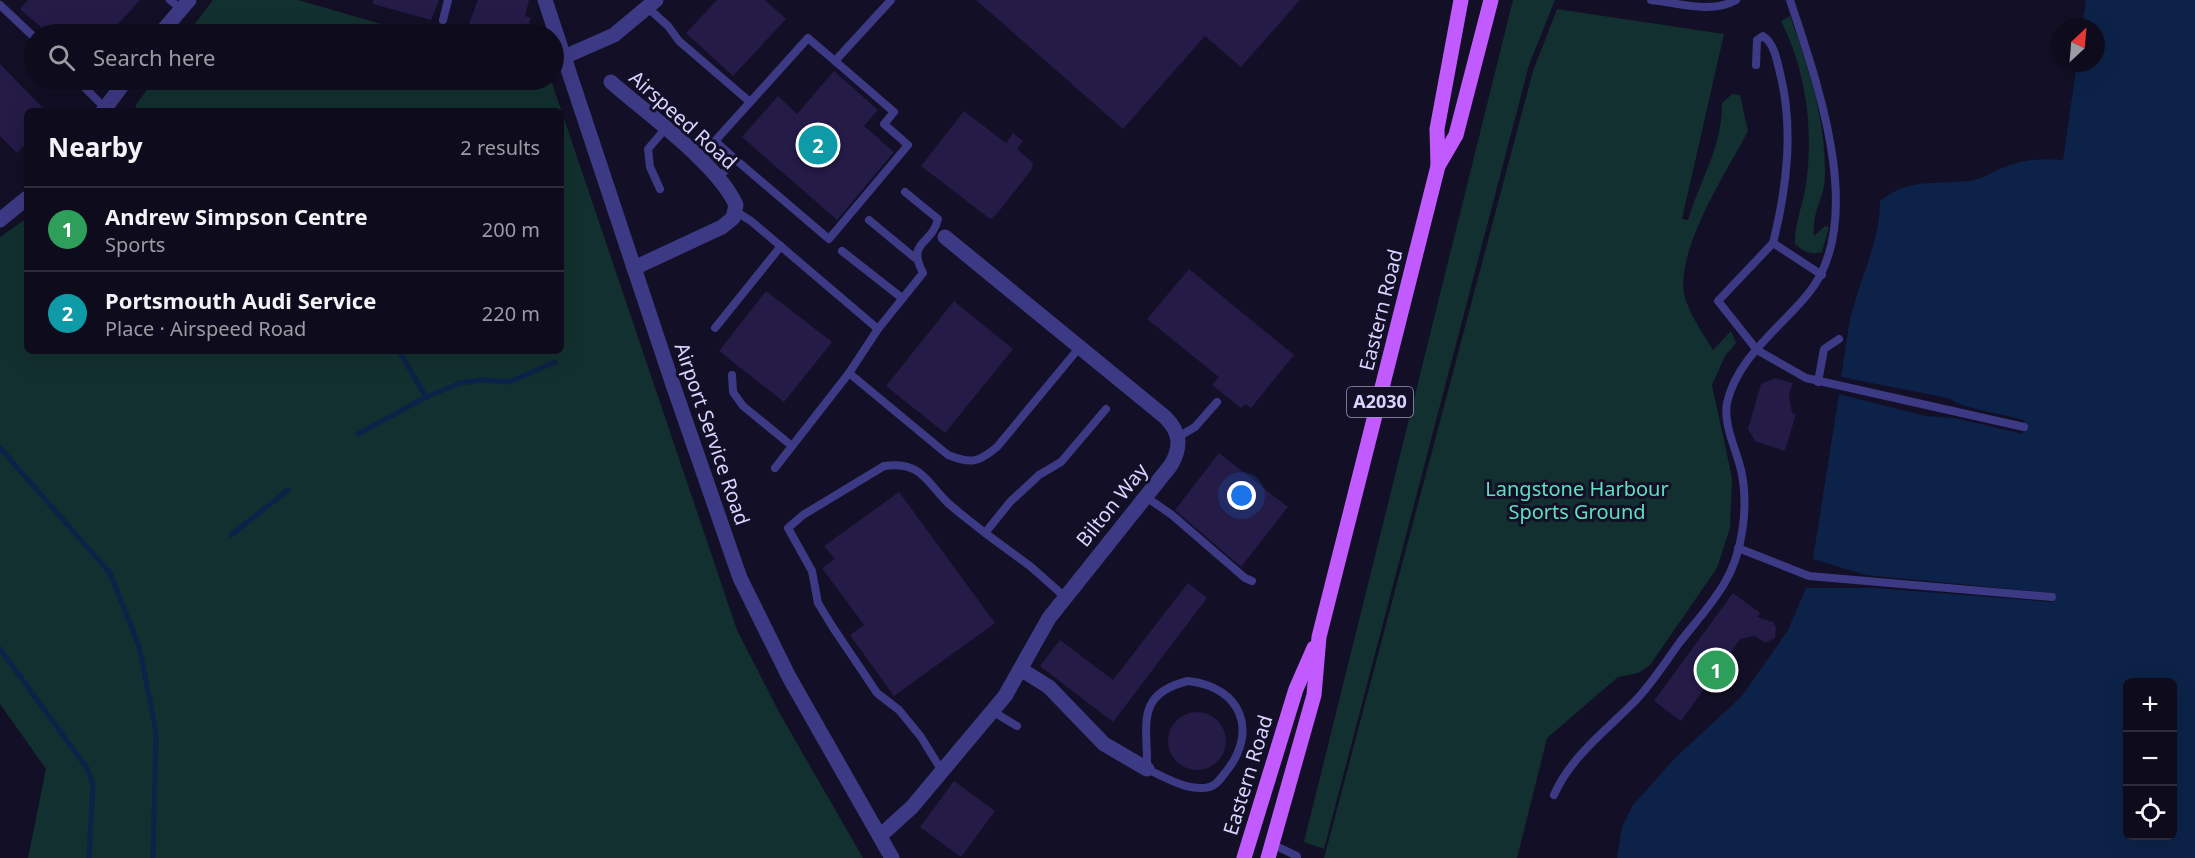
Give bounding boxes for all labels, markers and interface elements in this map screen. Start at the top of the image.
north arrow [2051,18,2105,72]
search box [24,24,564,90]
icon: search [45,41,78,74]
text: Search here [93,42,215,72]
street label: Airspeed Road [624,64,743,175]
pin: 2 [798,122,838,168]
text: Nearby [48,129,143,165]
text: 2 results [460,134,540,161]
text: Andrew Simpson Centre [105,201,368,231]
text: 1 [62,216,73,243]
text: 200 m [482,216,540,243]
text: Sports [105,231,165,258]
street label: Eastern Road [1352,246,1409,373]
text: Portsmouth Audi Service [105,285,376,315]
text: 2 [62,300,73,327]
text: 220 m [482,300,540,327]
text: Place · Airspeed Road [105,315,306,342]
street label: Airport Service Road [669,339,756,529]
road number: A2030 [1347,387,1413,417]
street label: Bilton Way [1070,457,1154,552]
park label: Langstone Harbour Sports Ground [1485,475,1669,525]
your location [1227,481,1256,510]
pin: 1 [1696,648,1736,692]
map controls [2123,678,2177,840]
button: + [2123,678,2177,732]
street label: Eastern Road [1216,711,1279,838]
button: − [2123,732,2177,786]
button: locate [2123,786,2177,840]

